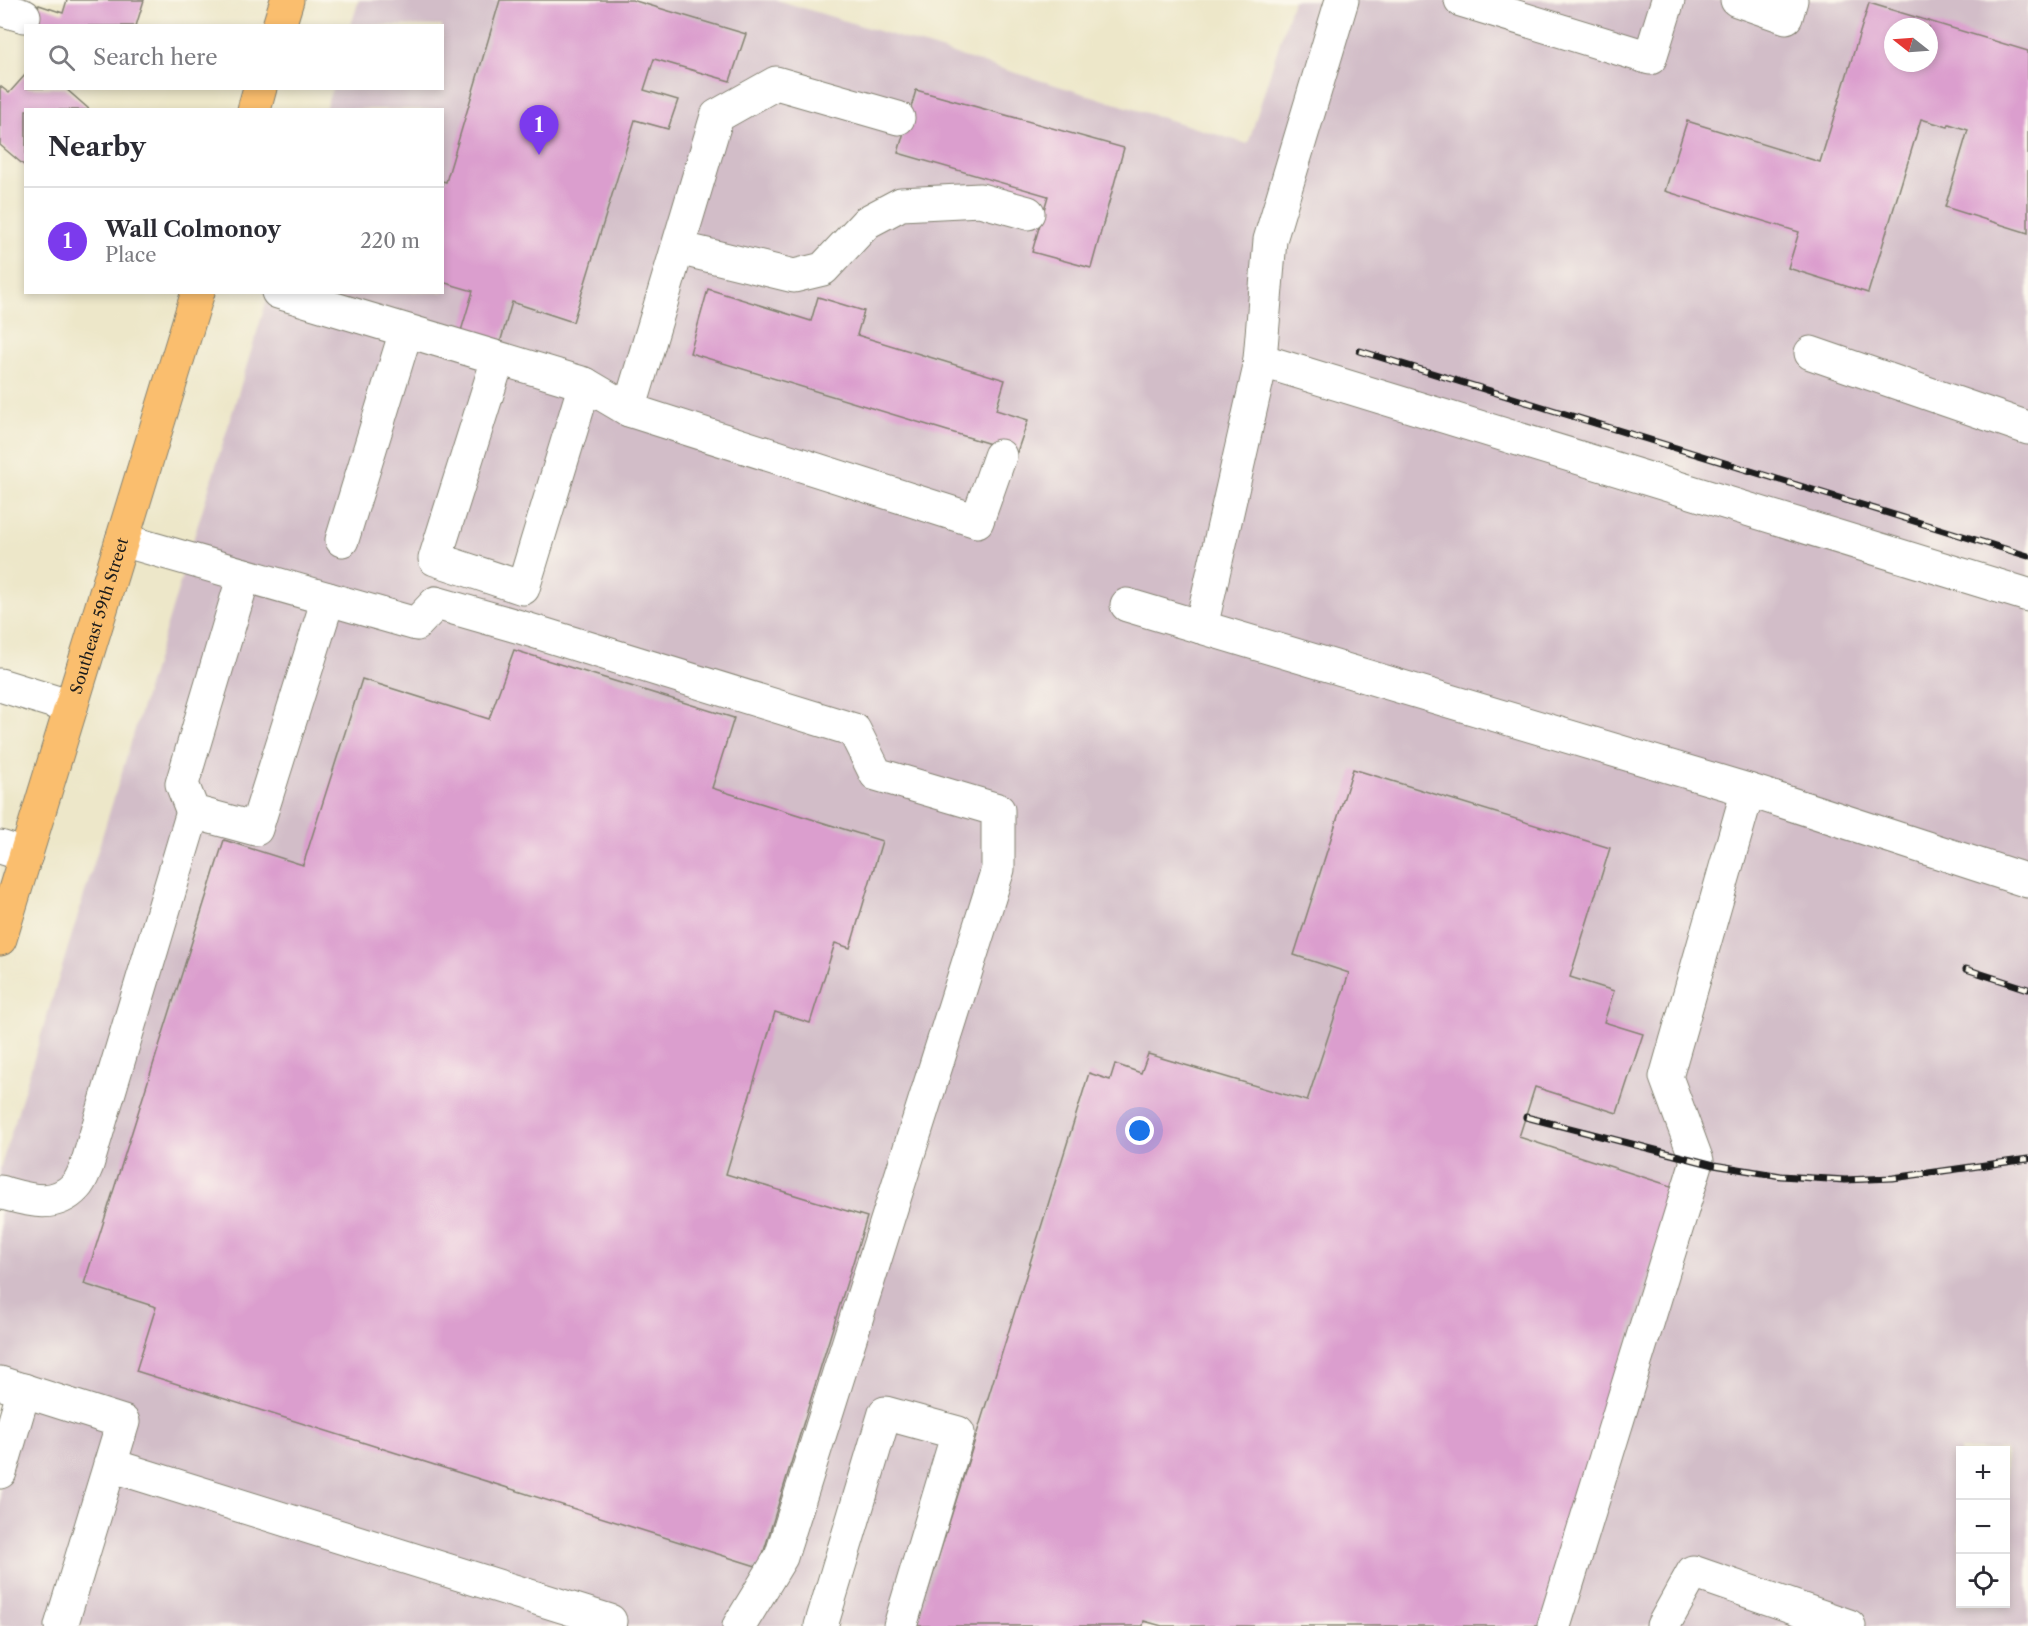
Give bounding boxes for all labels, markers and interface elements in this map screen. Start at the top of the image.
north arrow [1884,18,1938,72]
search box [24,24,444,90]
icon: search [45,41,78,74]
text: Search here [93,44,218,71]
pin: 1 [520,106,558,155]
text: Nearby [48,131,146,163]
text: Wall Colmonoy [105,216,281,243]
text: 1 [63,229,72,253]
text: 220 m [360,229,420,253]
text: Place [105,243,156,267]
street label: Southeast 59th Street [66,535,132,696]
your location [1125,1116,1154,1145]
map controls [1956,1446,2010,1608]
button: + [1956,1446,2010,1500]
button: − [1956,1500,2010,1554]
button: locate [1956,1554,2010,1608]

